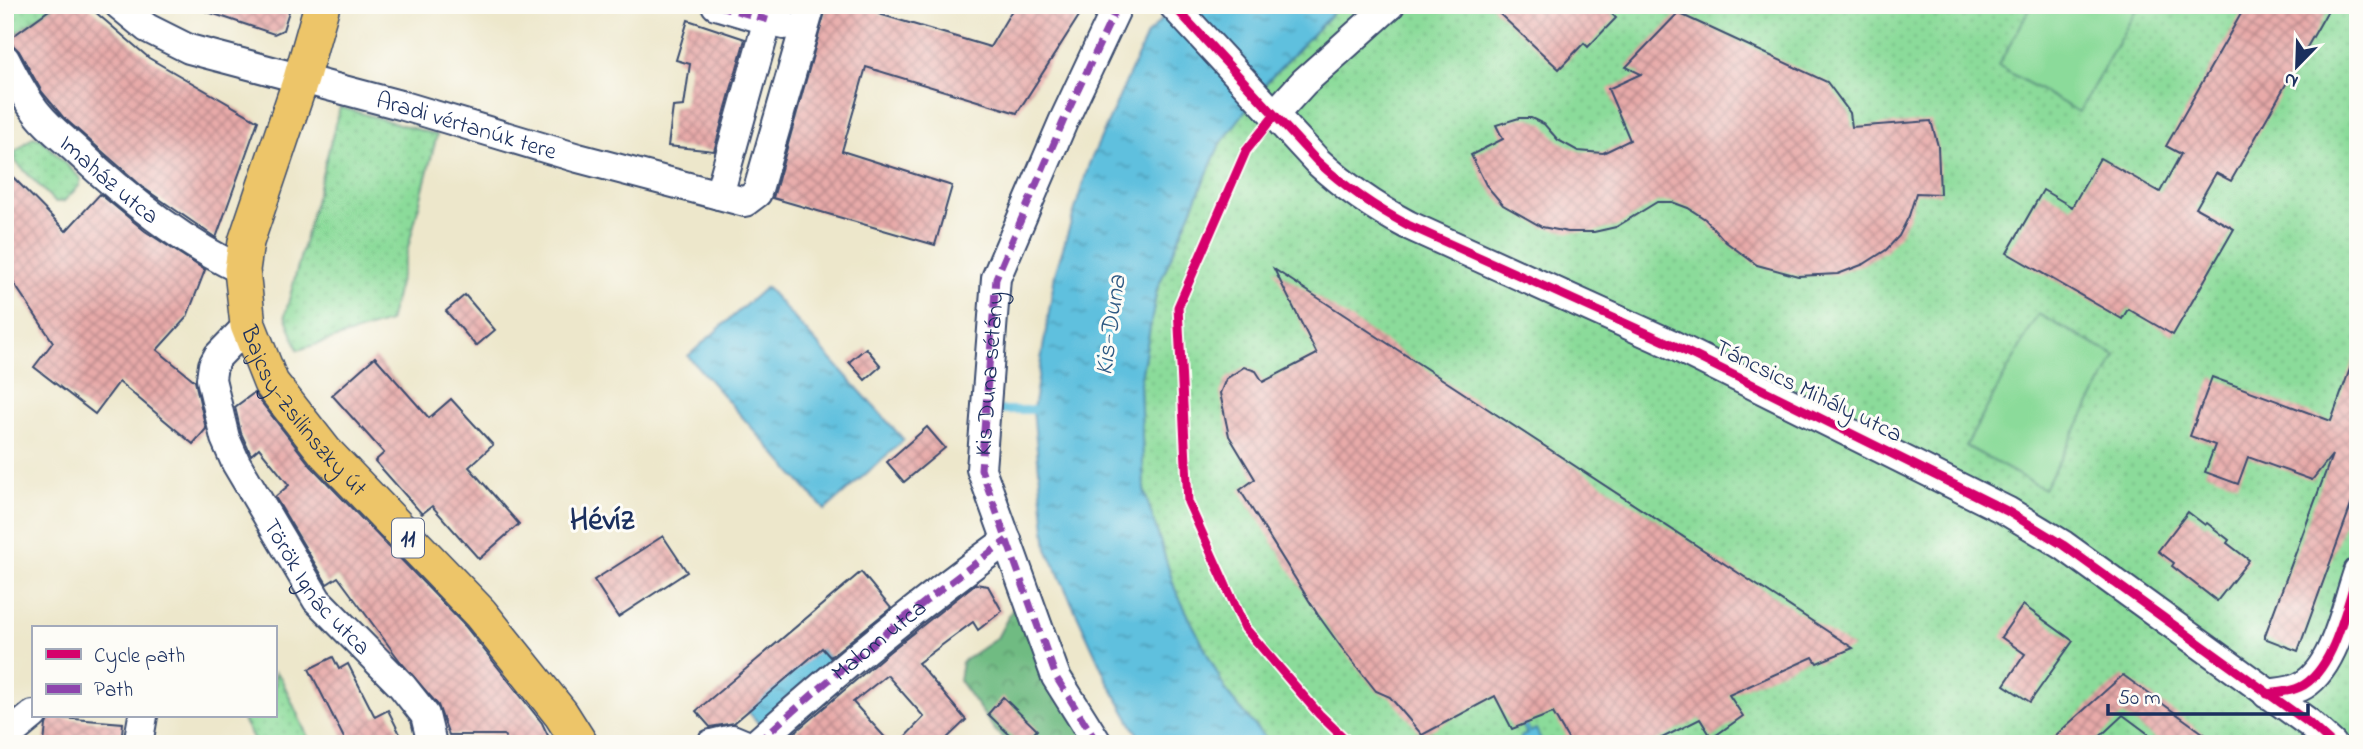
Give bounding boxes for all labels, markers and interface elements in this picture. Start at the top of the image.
north arrow [2262,32,2332,102]
text: N [2280,64,2303,94]
street label: Aradi vértanúk tere [372,84,561,171]
street label: Imaház utca [50,128,165,234]
water label: Kis-Duna [1086,272,1138,378]
street label: Kis Duna sétány [967,290,1016,457]
street label: Bajcsy-Zsilinszky út [230,320,374,506]
street label: Táncsics Mihály utca [1708,332,1908,454]
district label: Hévíz [570,498,635,545]
street label: Török Ignác utca [253,513,378,665]
road number: 11 [392,518,424,558]
street label: Malom utca [825,592,935,691]
legend [32,626,276,718]
text: Cycle path [94,642,185,674]
scale bar [2108,672,2307,716]
text: Path [94,676,133,706]
text: 50 m [2118,684,2161,714]

